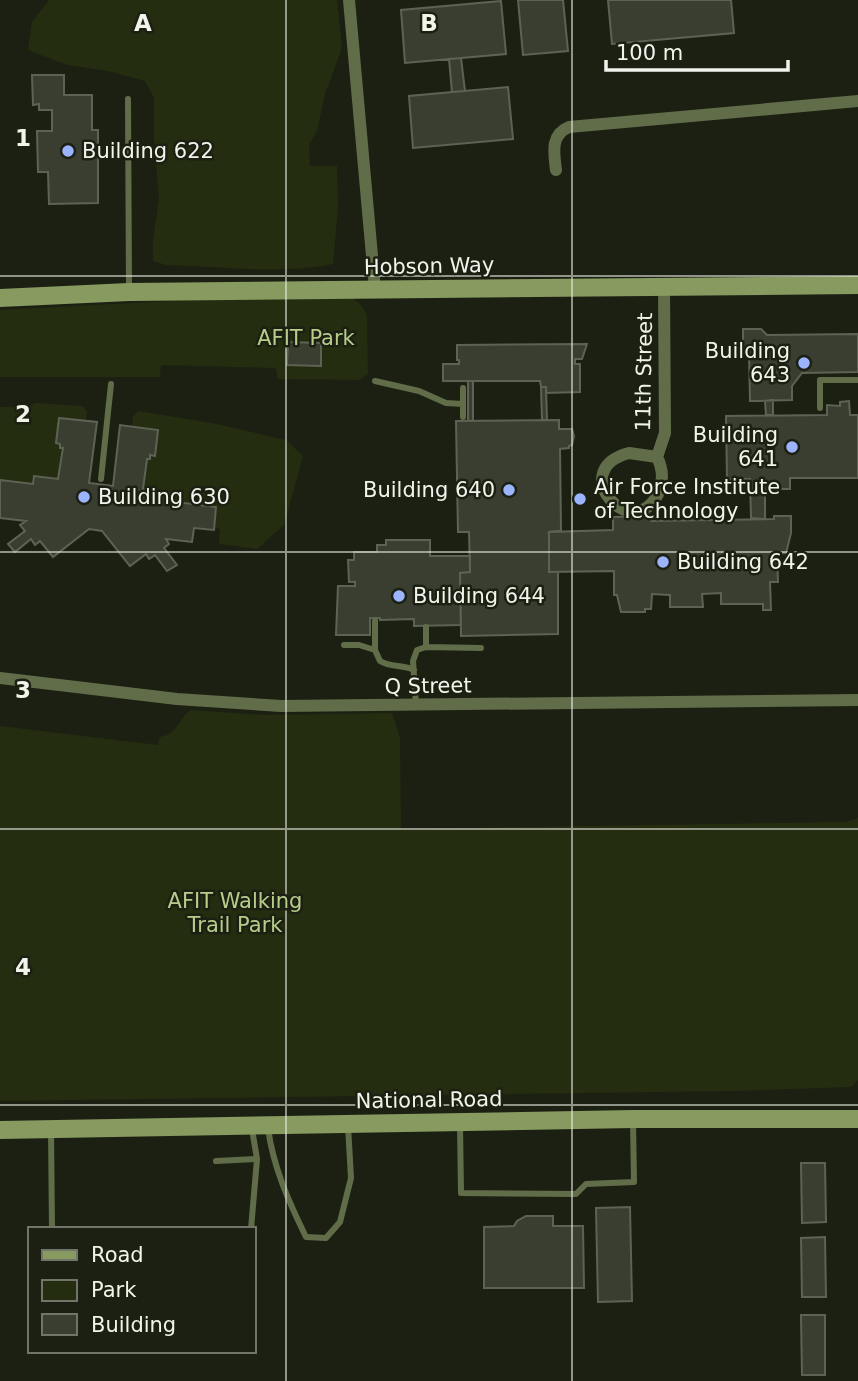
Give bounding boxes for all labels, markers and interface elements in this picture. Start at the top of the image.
text: A [134,10,152,36]
text: B [420,10,438,36]
scale bar [606,28,788,72]
text: 100 m [616,41,683,65]
text: 1 [15,125,31,151]
place label: Building 622 [82,139,214,163]
marker: Building 622 [60,143,76,159]
street label: Hobson Way [364,253,494,279]
street label: 11th Street [631,312,657,432]
park label: AFIT Park [257,326,356,350]
place label: Building 643 [705,339,790,387]
marker: Building 643 [796,355,812,371]
text: 2 [15,401,31,427]
place label: Building 641 [693,423,778,471]
marker: Building 641 [784,439,800,455]
place label: Air Force Institute of Technology [594,475,780,523]
place label: Building 640 [363,478,495,502]
marker: Building 640 [501,482,517,498]
place label: Building 630 [98,485,230,509]
marker: Building 630 [76,489,92,505]
marker: Air Force Institute of Technology [572,491,588,507]
place label: Building 642 [677,550,809,574]
marker: Building 642 [655,554,671,570]
place label: Building 644 [413,584,545,608]
marker: Building 644 [391,588,407,604]
street label: Q Street [384,673,472,699]
text: 3 [15,677,31,703]
park label: AFIT Walking Trail Park [168,889,302,937]
text: 4 [15,954,31,980]
street label: National Road [355,1087,503,1113]
legend [28,1227,256,1353]
text: Road [91,1243,144,1267]
text: Park [91,1278,137,1302]
text: Building [91,1313,176,1337]

